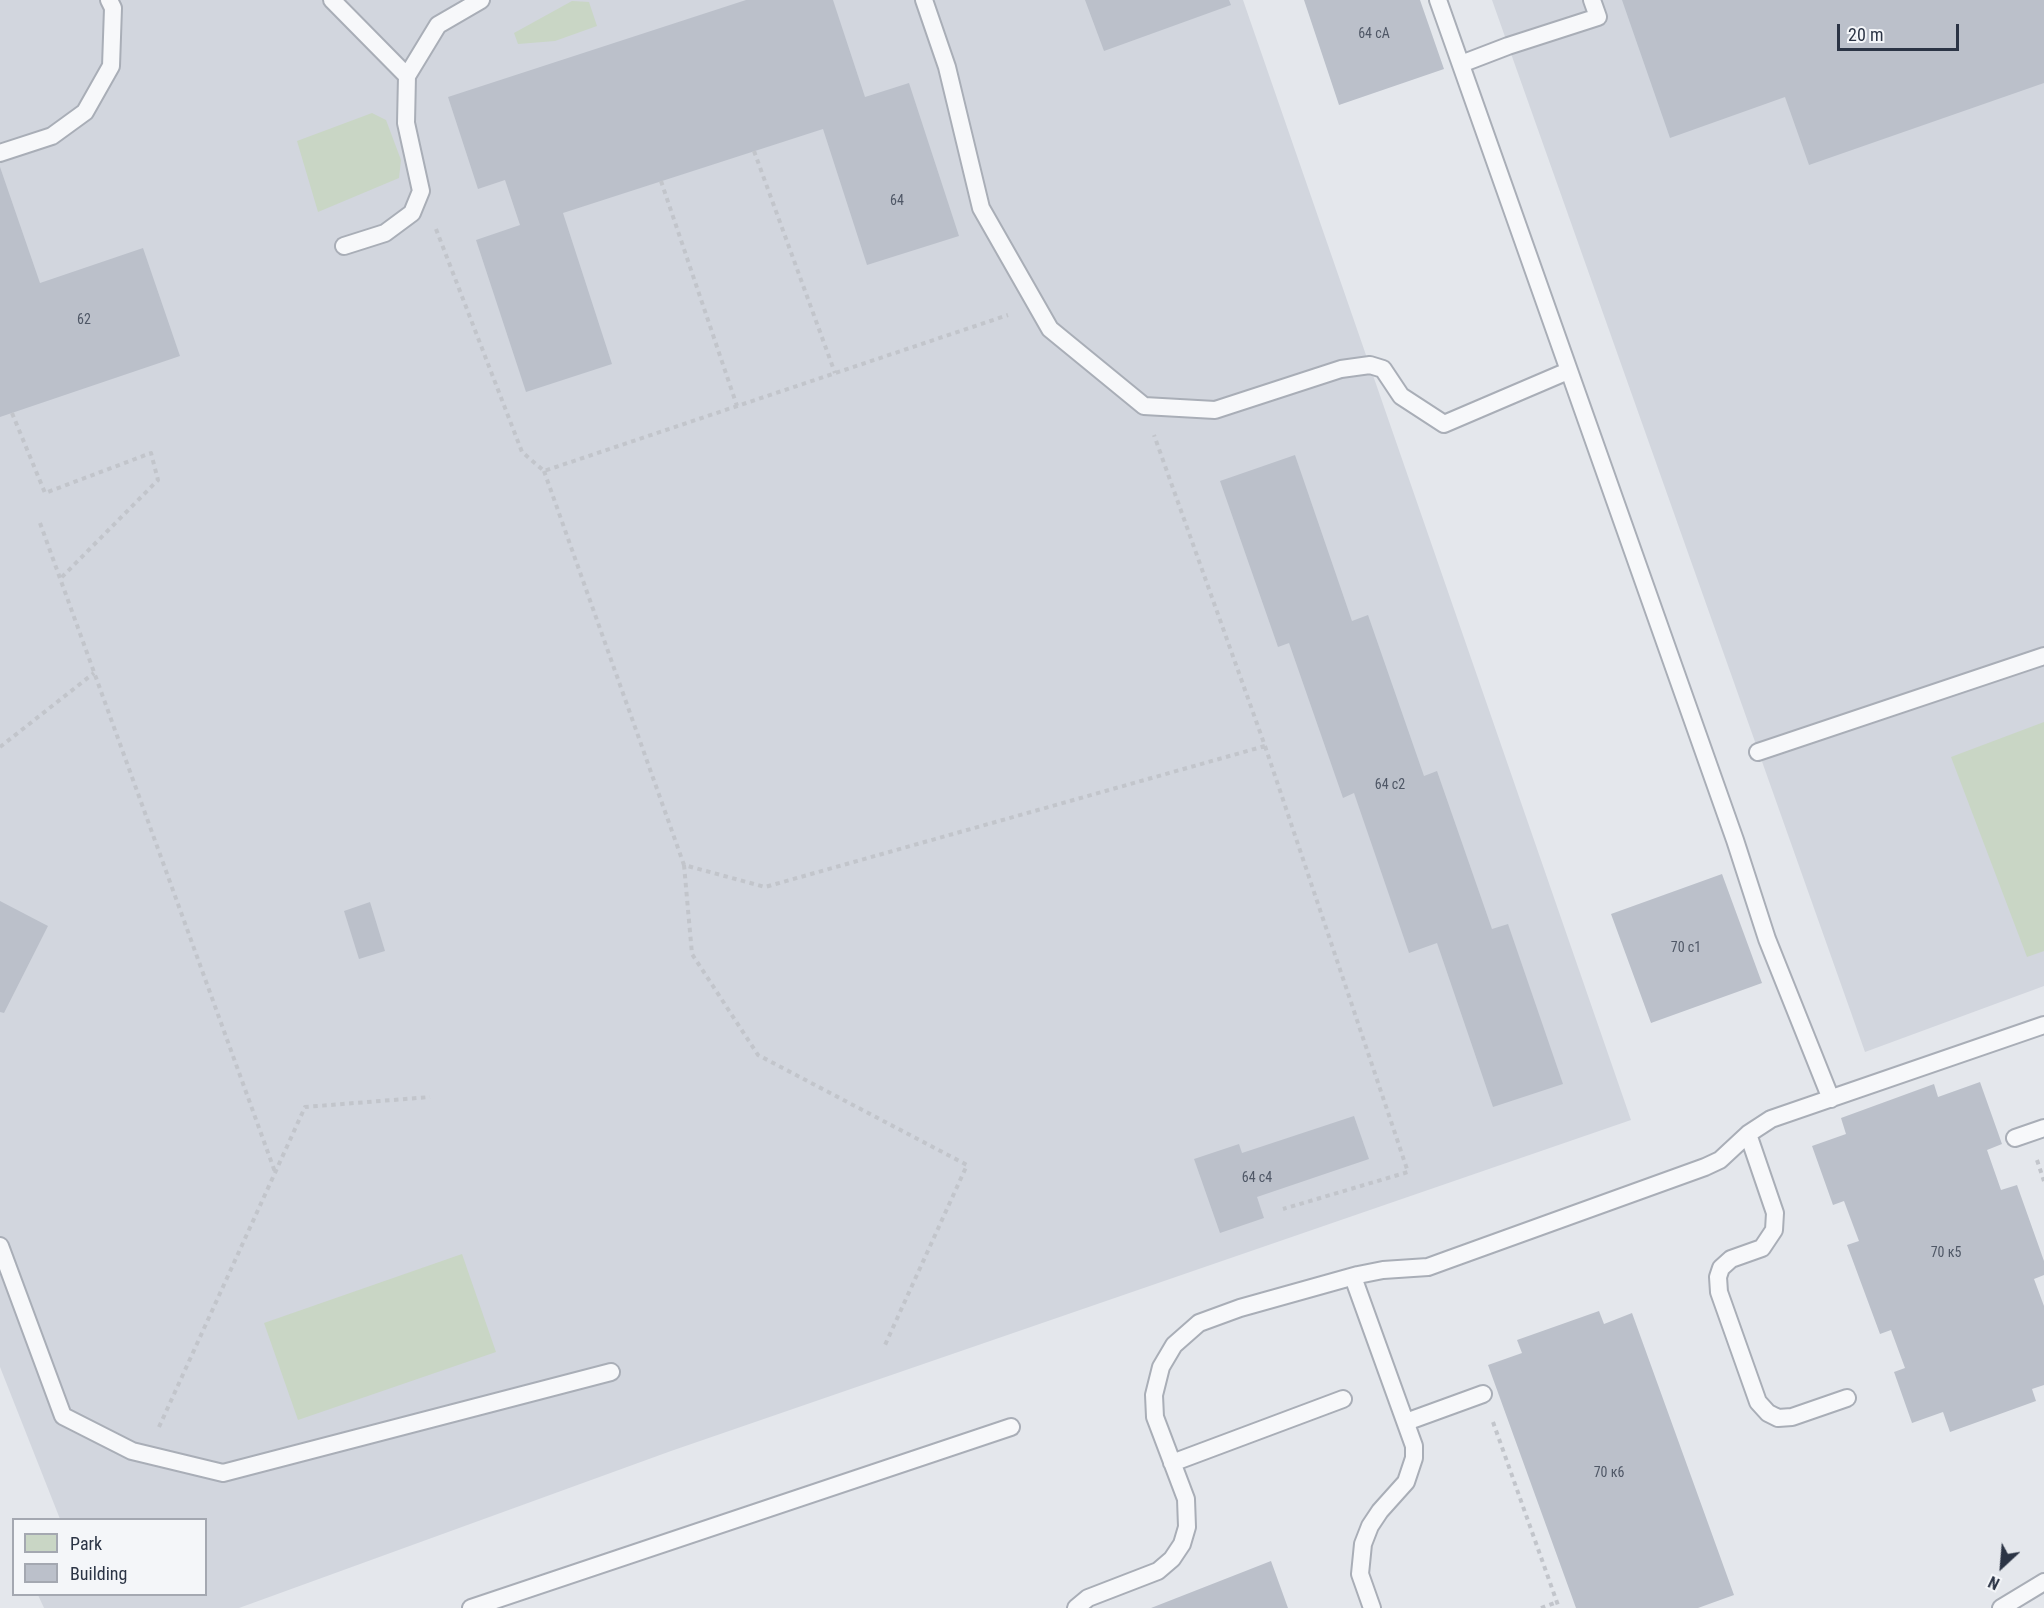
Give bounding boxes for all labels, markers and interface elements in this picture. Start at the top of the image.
scale bar [1840,12,1962,50]
text: 20 m [1848,24,1883,45]
house number: 64 сА [1358,26,1390,42]
house number: 64 [890,193,904,209]
house number: 62 [77,312,91,328]
house number: 64 с2 [1375,777,1405,793]
house number: 70 с1 [1671,940,1701,956]
house number: 64 с4 [1242,1170,1272,1186]
house number: 70 к5 [1931,1245,1961,1261]
house number: 70 к6 [1594,1465,1624,1481]
legend [12,1518,207,1596]
text: Park [70,1533,102,1554]
north arrow [1972,1536,2032,1596]
text: Building [70,1563,127,1584]
text: N [1985,1572,2002,1593]

